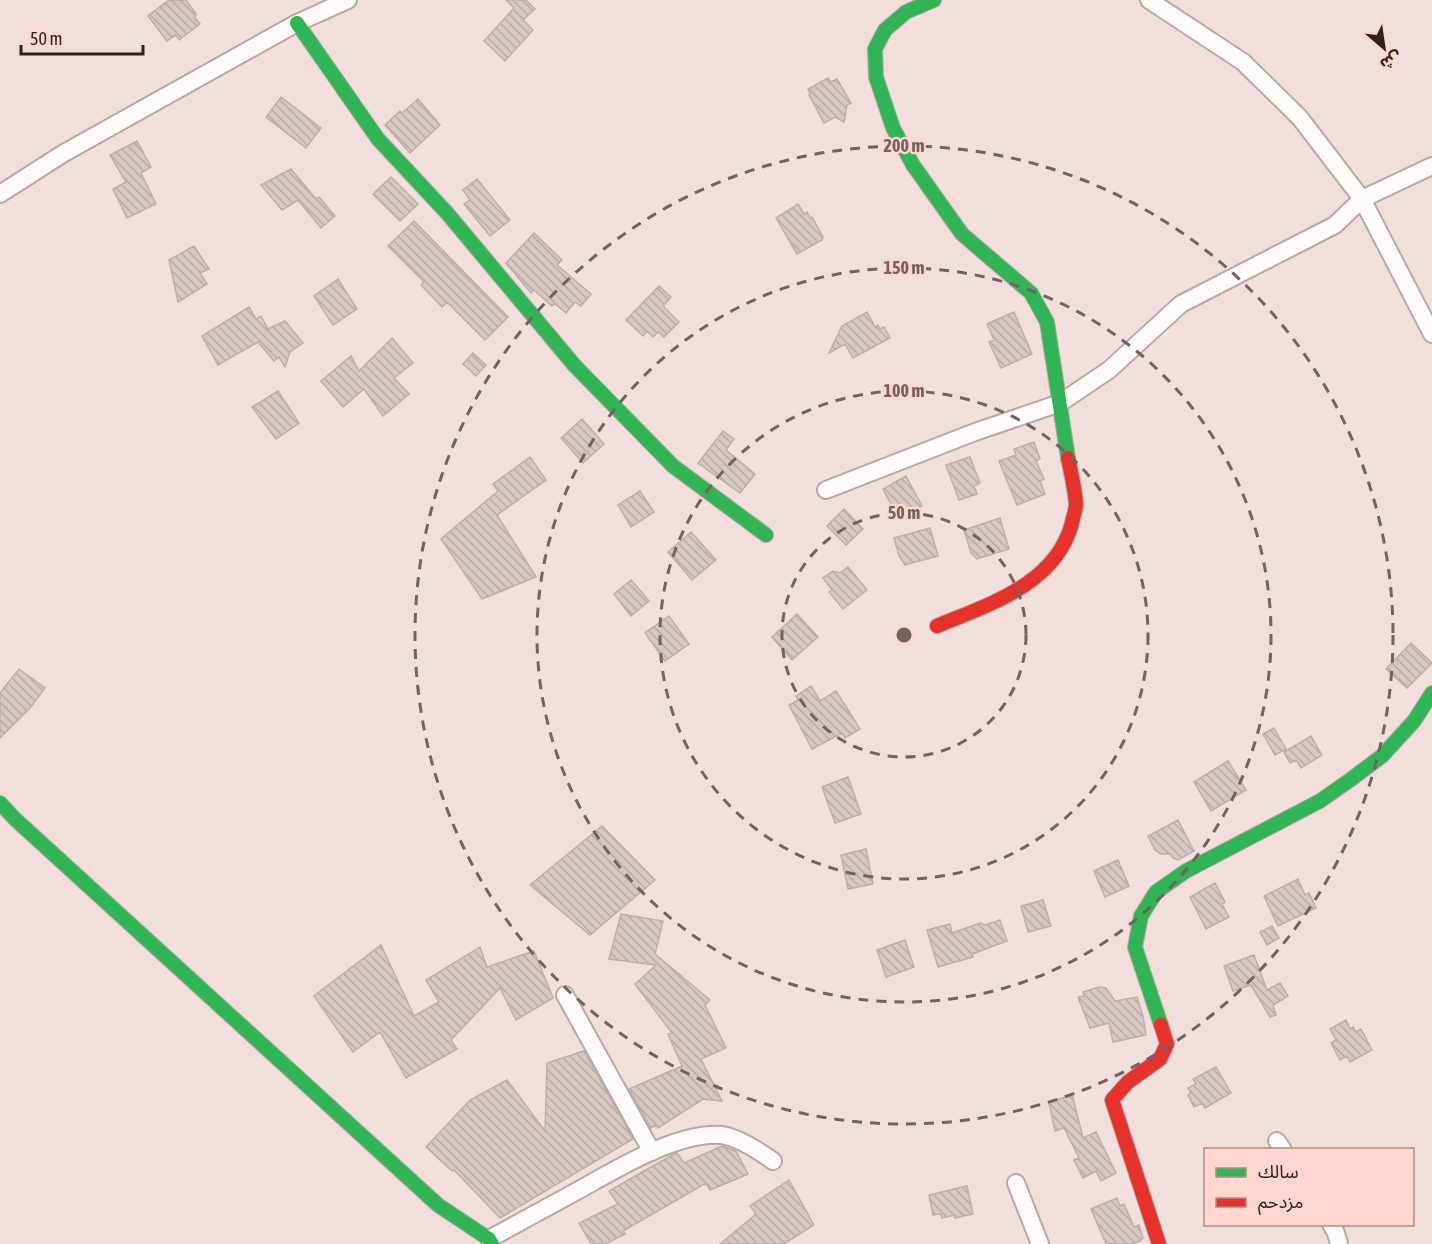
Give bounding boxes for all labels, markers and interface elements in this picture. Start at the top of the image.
scale bar [21,18,142,56]
north arrow [1354,18,1414,78]
text: 50 m [30,28,62,49]
text: ش [1377,47,1405,74]
text: 200 m [884,135,924,156]
text: 150 m [884,257,924,278]
text: 100 m [884,380,924,401]
text: 50 m [888,502,920,523]
centre of rings [894,625,914,645]
legend [1204,1148,1414,1226]
text: سالك [1258,1161,1299,1182]
text: مزدحم [1258,1191,1303,1215]

